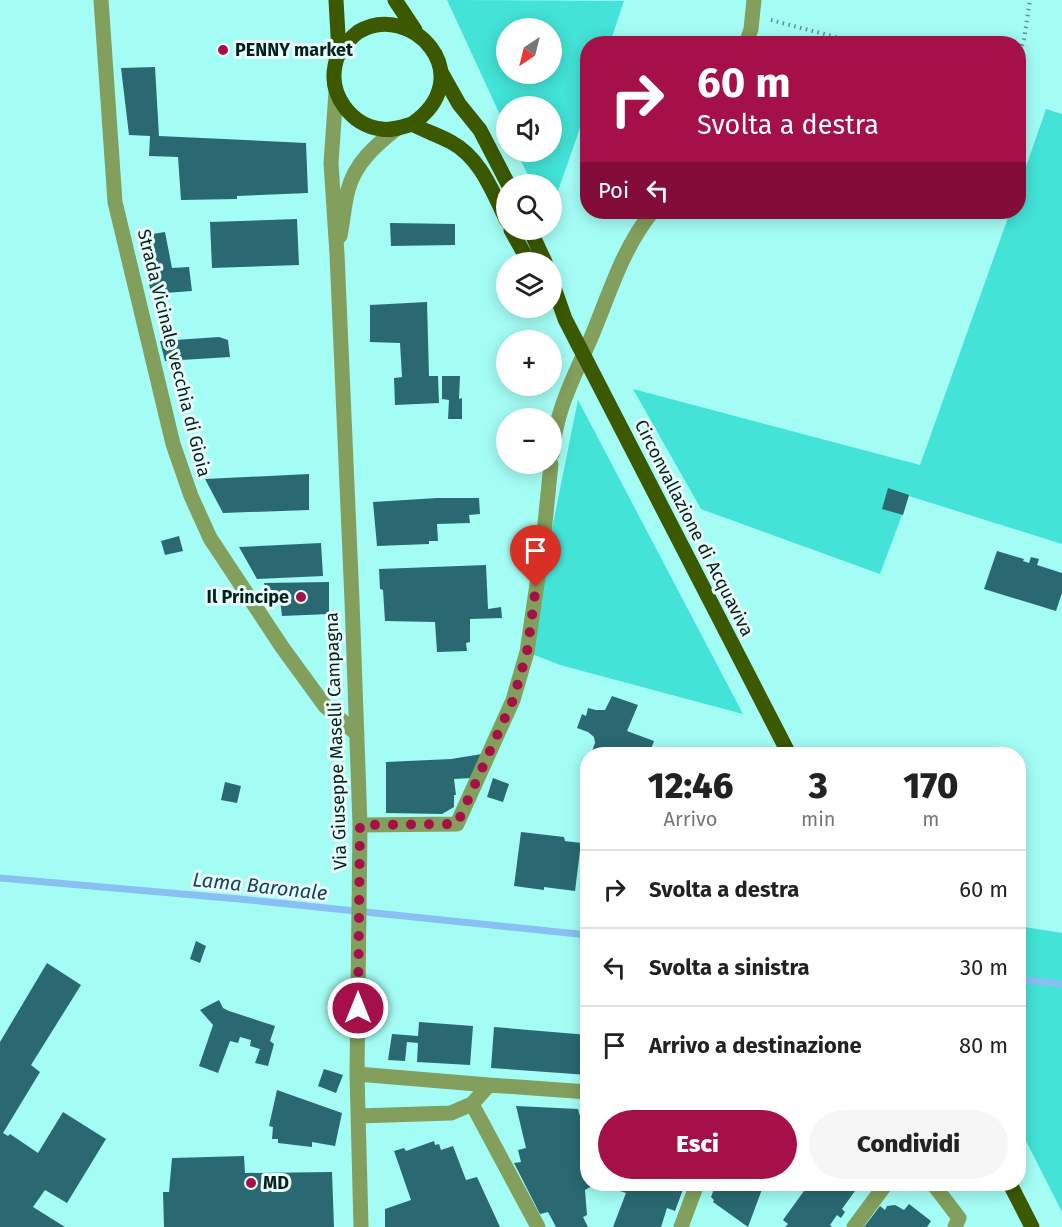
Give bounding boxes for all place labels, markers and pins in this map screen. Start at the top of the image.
place label: PENNY market [235,39,354,61]
marker: PENNY market [216,43,230,57]
pin [510,525,561,587]
place label: Il Principe [207,586,289,608]
marker: Il Principe [294,590,308,604]
place label: MD [263,1172,289,1194]
marker: MD [244,1176,258,1190]

